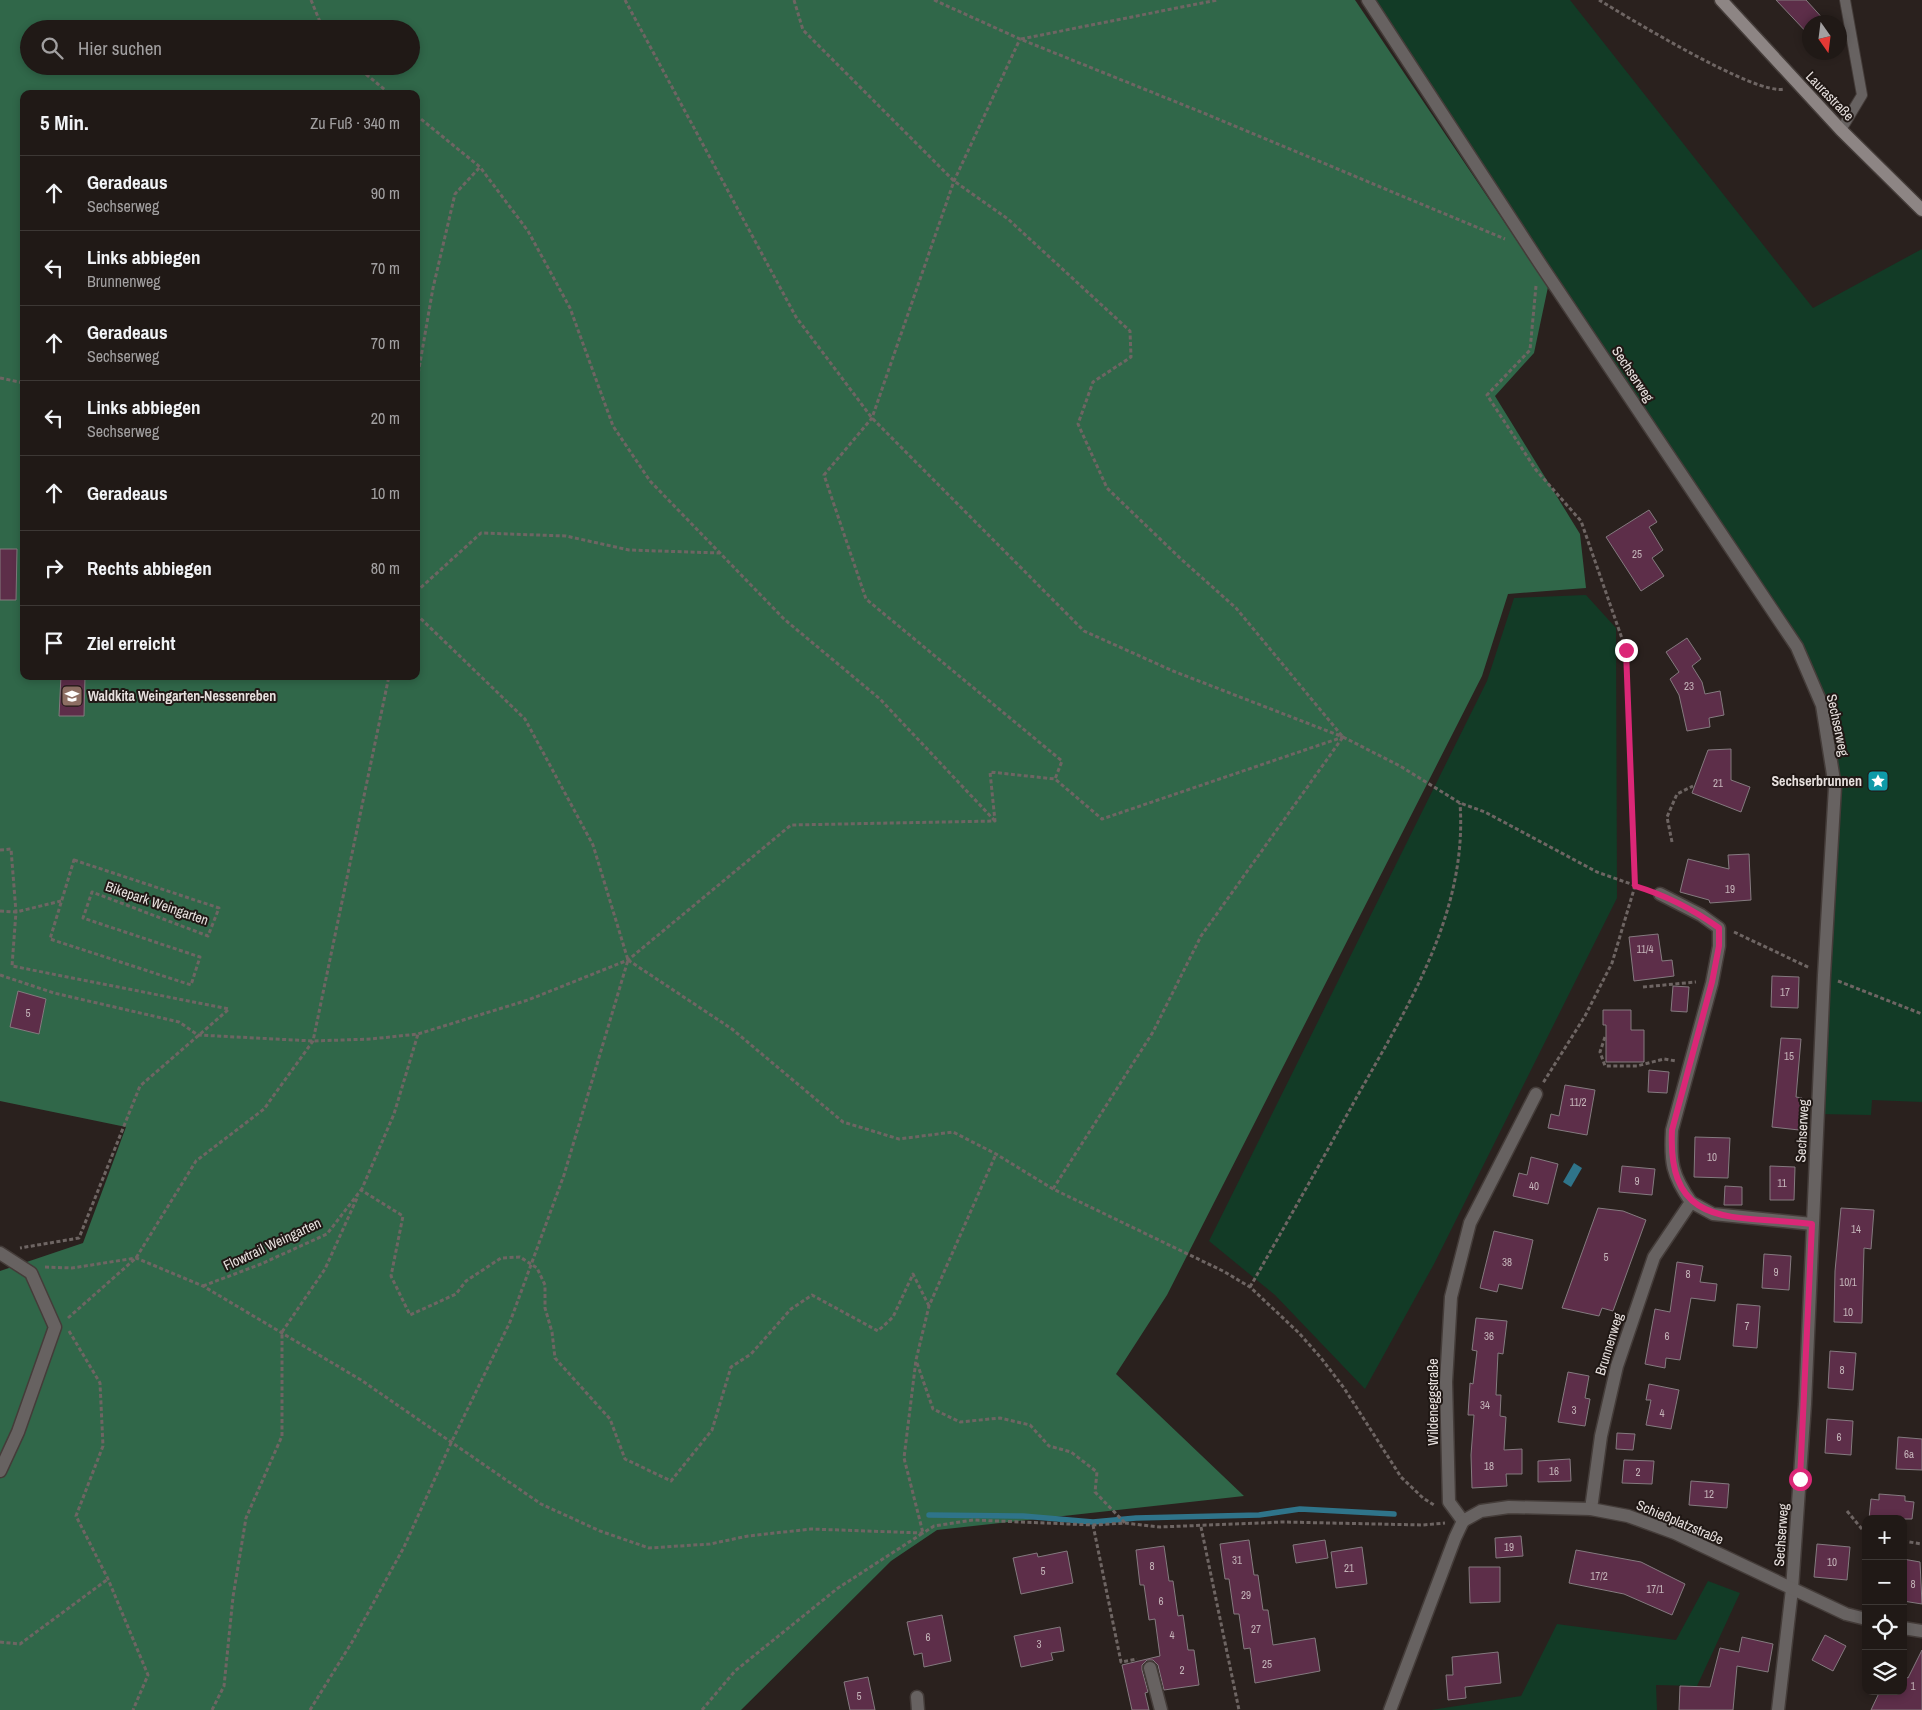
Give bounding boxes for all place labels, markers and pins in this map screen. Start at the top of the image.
school or university icon: Waldkita Weingarten-Nessenreben [60,684,84,708]
place label: Waldkita Weingarten-Nessenreben [88,687,276,705]
place icon: Sechserbrunnen [1866,769,1890,793]
place label: Sechserbrunnen [1771,772,1862,790]

